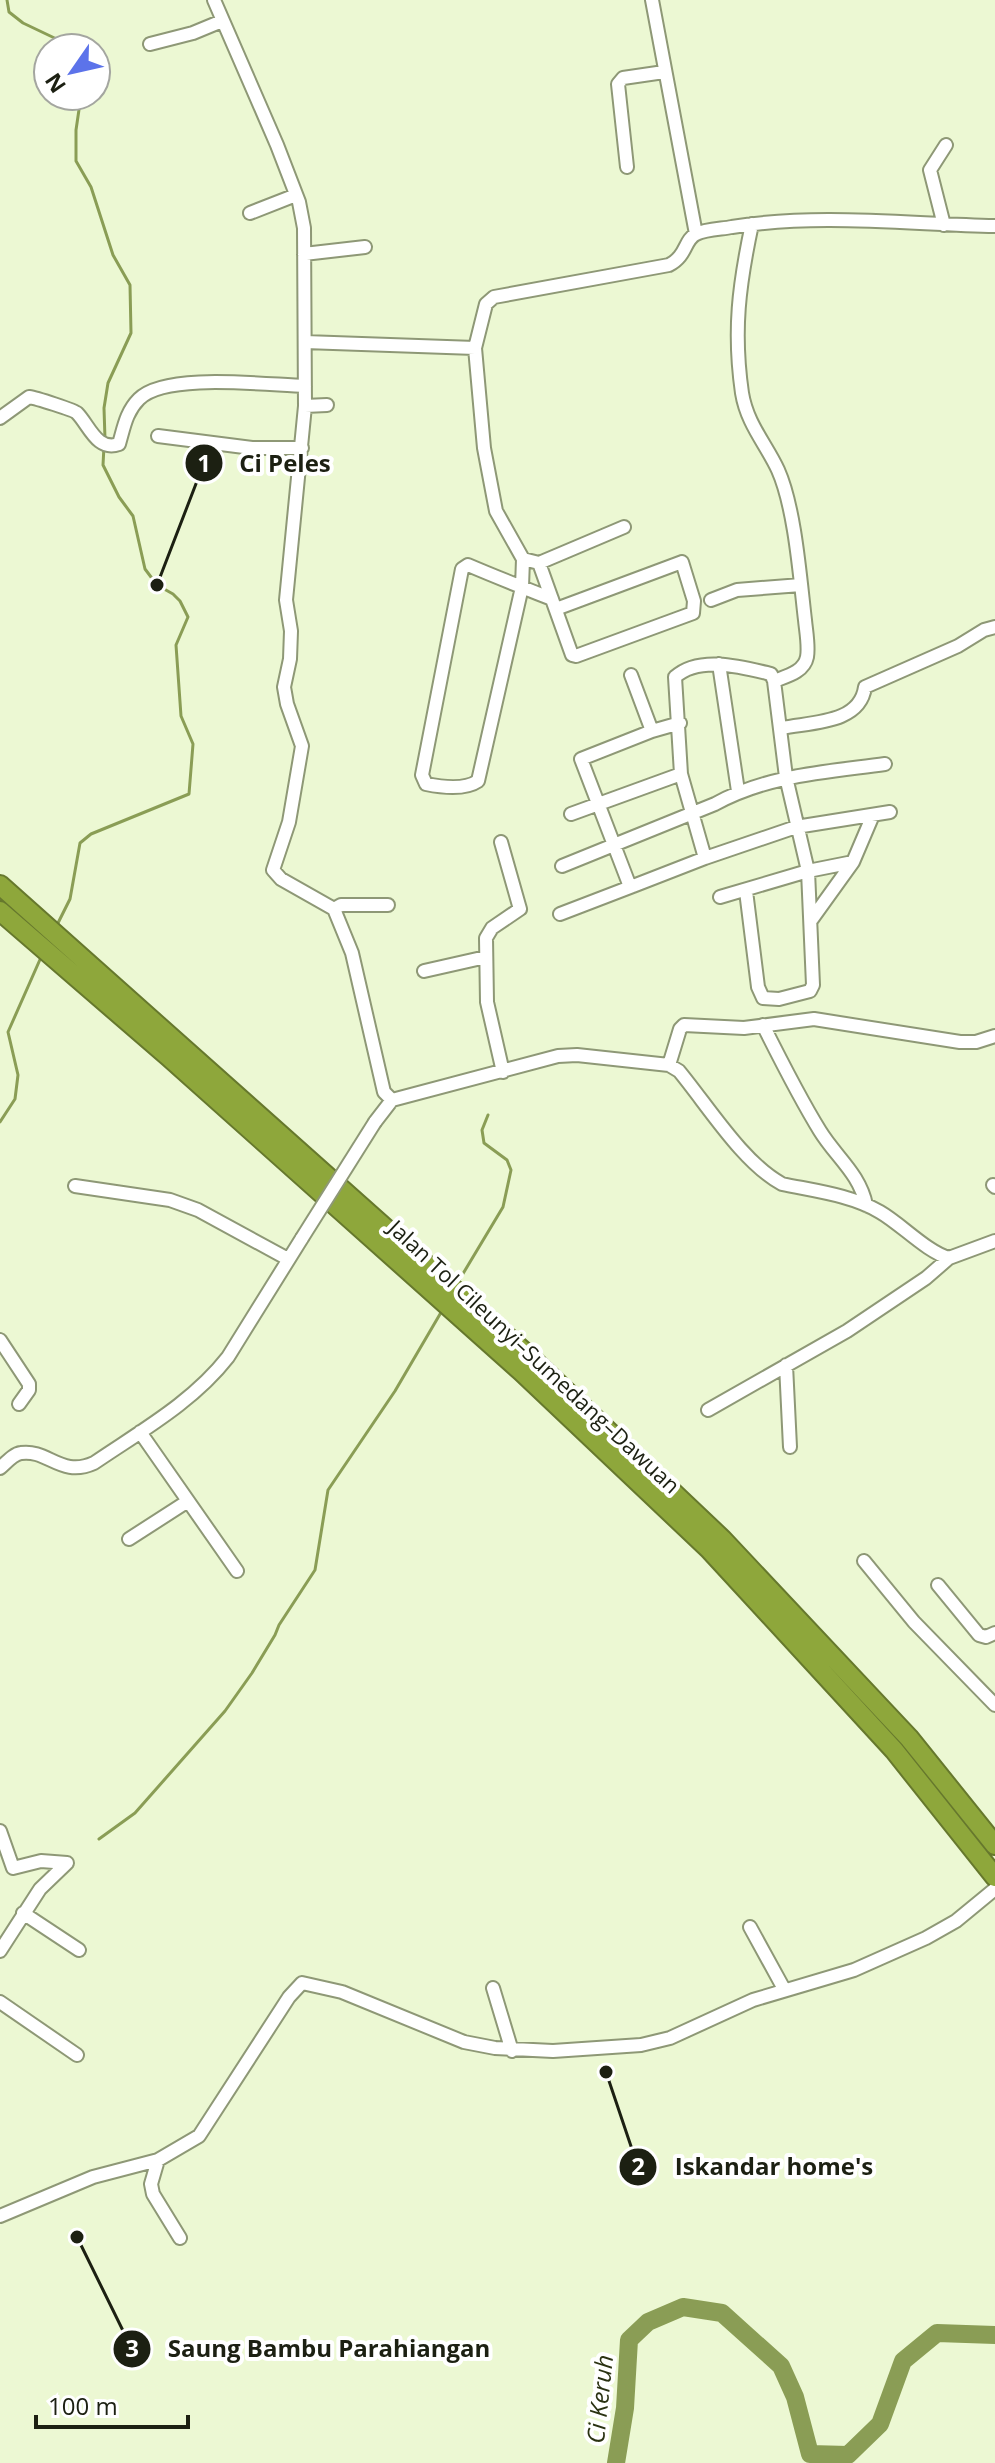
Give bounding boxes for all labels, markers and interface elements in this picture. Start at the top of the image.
north arrow [32,32,112,112]
text: N [37,68,72,100]
callout: Ci Peles [184,439,347,487]
text: 1 [197,446,211,479]
text: Ci Peles [239,446,331,479]
street label: Jalan Tol Cileunyi–Sumedang–Dawuan [381,1211,687,1499]
callout: Iskandar home's [618,2143,889,2191]
text: 2 [631,2149,645,2182]
text: Iskandar home's [675,2149,873,2182]
callout: Saung Bambu Parahiangan [112,2325,506,2373]
text: 3 [125,2331,139,2364]
text: Saung Bambu Parahiangan [168,2331,490,2364]
water label: Ci Keruh [578,2353,620,2445]
scale bar [36,2379,188,2429]
text: 100 m [48,2389,118,2422]

